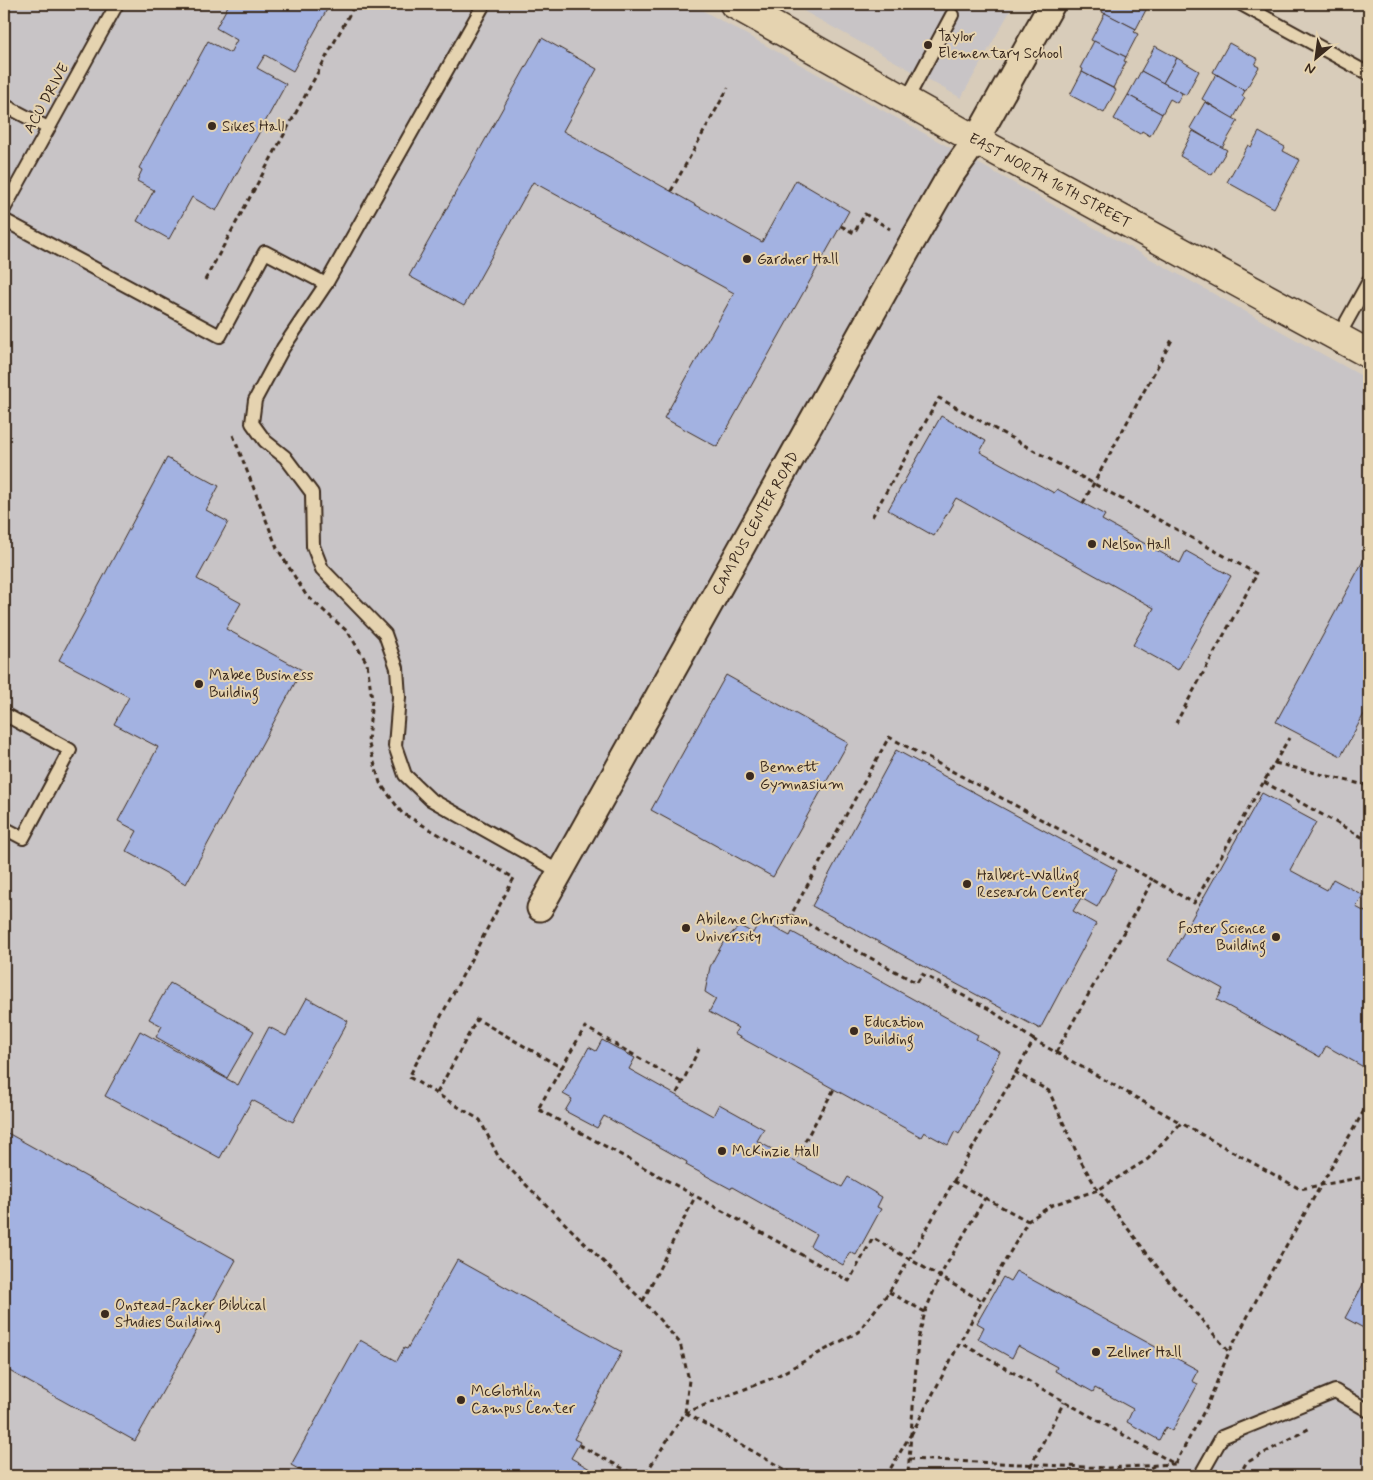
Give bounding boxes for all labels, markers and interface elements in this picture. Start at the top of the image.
place label: Taylor Elementary School [938,27,1063,64]
north arrow [1290,32,1340,82]
marker: Taylor Elementary School [922,39,934,51]
text: N [1302,58,1319,79]
street label: ACU DRIVE [19,60,74,137]
place label: Sikes Hall [222,117,284,137]
marker: Sikes Hall [206,120,218,132]
street label: EAST NORTH 16TH STREET [965,129,1135,234]
place label: Gardner Hall [757,250,839,270]
marker: Gardner Hall [741,253,753,265]
street label: CAMPUS CENTER ROAD [708,448,804,599]
place label: Nelson Hall [1102,535,1170,555]
marker: Nelson Hall [1086,538,1098,550]
place label: Mabee Business Building [209,666,314,704]
marker: Mabee Business Building [193,678,205,690]
place label: Bennett Gymnasium [760,758,844,795]
marker: Bennett Gymnasium [744,770,756,782]
place label: Halbert-Walling Research Center [977,866,1088,903]
marker: Halbert-Walling Research Center [961,878,973,890]
place label: Abilene Christian University [696,910,808,947]
place label: Foster Science Building [1178,919,1266,957]
marker: Abilene Christian University [680,922,692,934]
marker: Foster Science Building [1270,931,1282,943]
place label: Education Building [864,1013,924,1051]
marker: Education Building [848,1025,860,1037]
place label: McKinzie Hall [732,1142,819,1162]
marker: McKinzie Hall [716,1145,728,1157]
place label: Onstead-Packer Biblical Studies Building [115,1296,266,1333]
marker: Onstead-Packer Biblical Studies Building [99,1308,111,1320]
place label: Zellner Hall [1106,1343,1182,1363]
marker: Zellner Hall [1090,1346,1102,1358]
place label: McGlothlin Campus Center [471,1382,576,1419]
marker: McGlothlin Campus Center [455,1394,467,1406]

